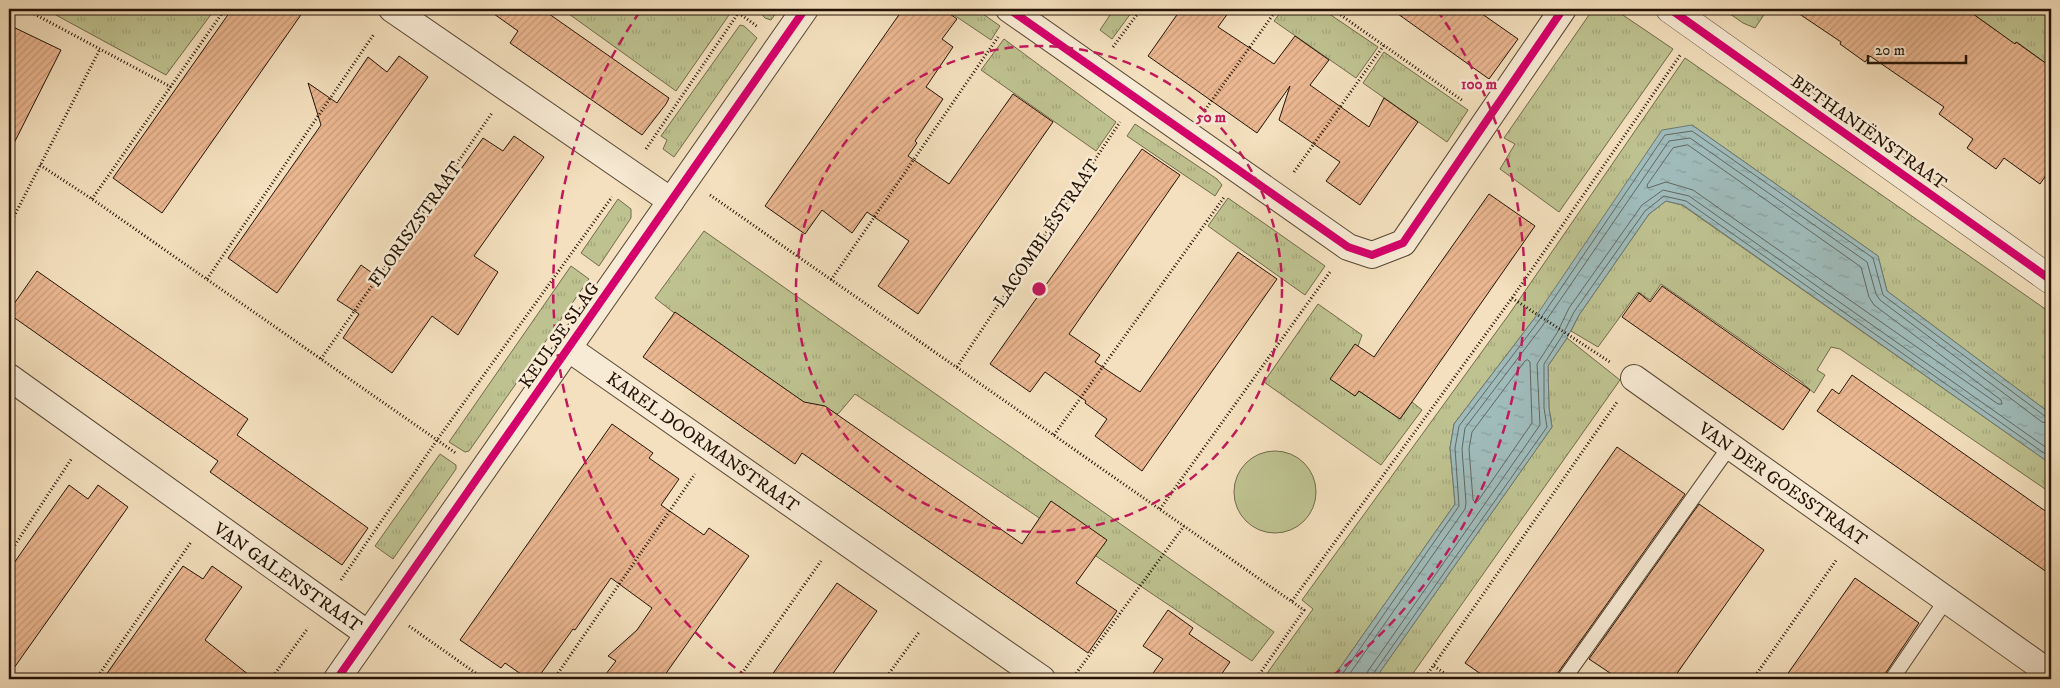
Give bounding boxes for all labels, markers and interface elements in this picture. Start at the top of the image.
scale bar [1868,32,1965,64]
text: 20 m [1875,41,1905,60]
street label: BETHANIËNSTRAAT [1786,71,1951,195]
text: 100 m [1461,75,1498,94]
text: 50 m [1195,108,1227,127]
street label: LACOMBLÉSTRAAT [989,155,1105,312]
street label: FLORISZSTRAAT [364,157,468,292]
street label: KEULSE SLAG [515,278,605,393]
centre of rings [1030,280,1048,298]
street label: KAREL DOORMANSTRAAT [602,368,803,518]
street label: VAN DER GOESSTRAAT [1693,418,1871,552]
street label: VAN GALENSTRAAT [208,518,366,638]

